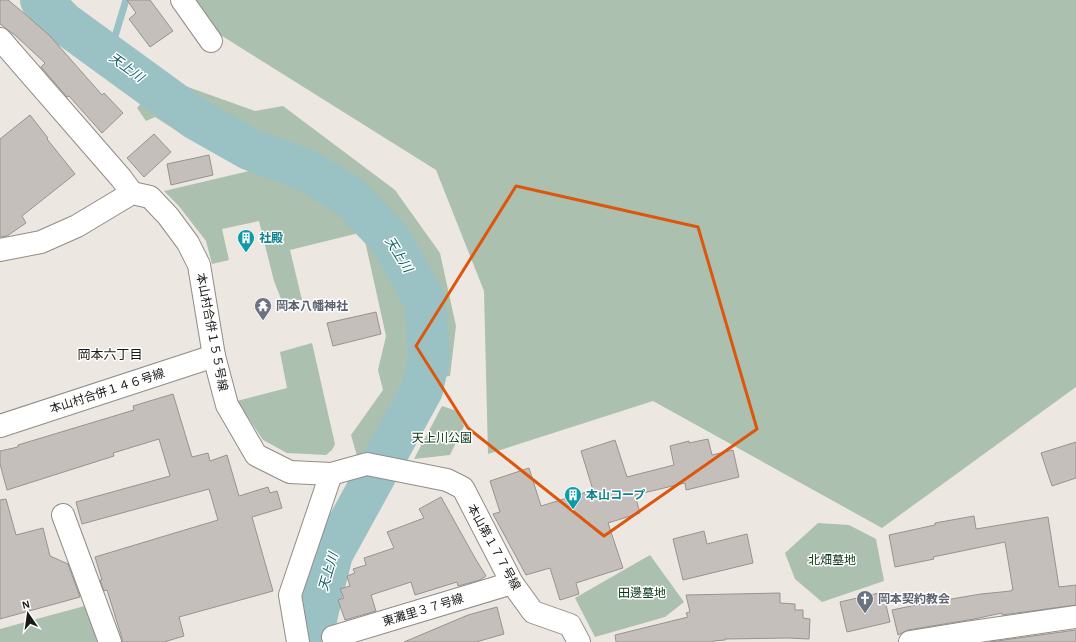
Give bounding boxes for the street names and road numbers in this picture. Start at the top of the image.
street label: 本山村合併１５５号線 [195,272,230,392]
street label: 本山村合併１４６号線 [48,366,166,415]
street label: 本山第１７７号線 [465,502,523,592]
street label: 東灘里３７号線 [381,591,465,628]

